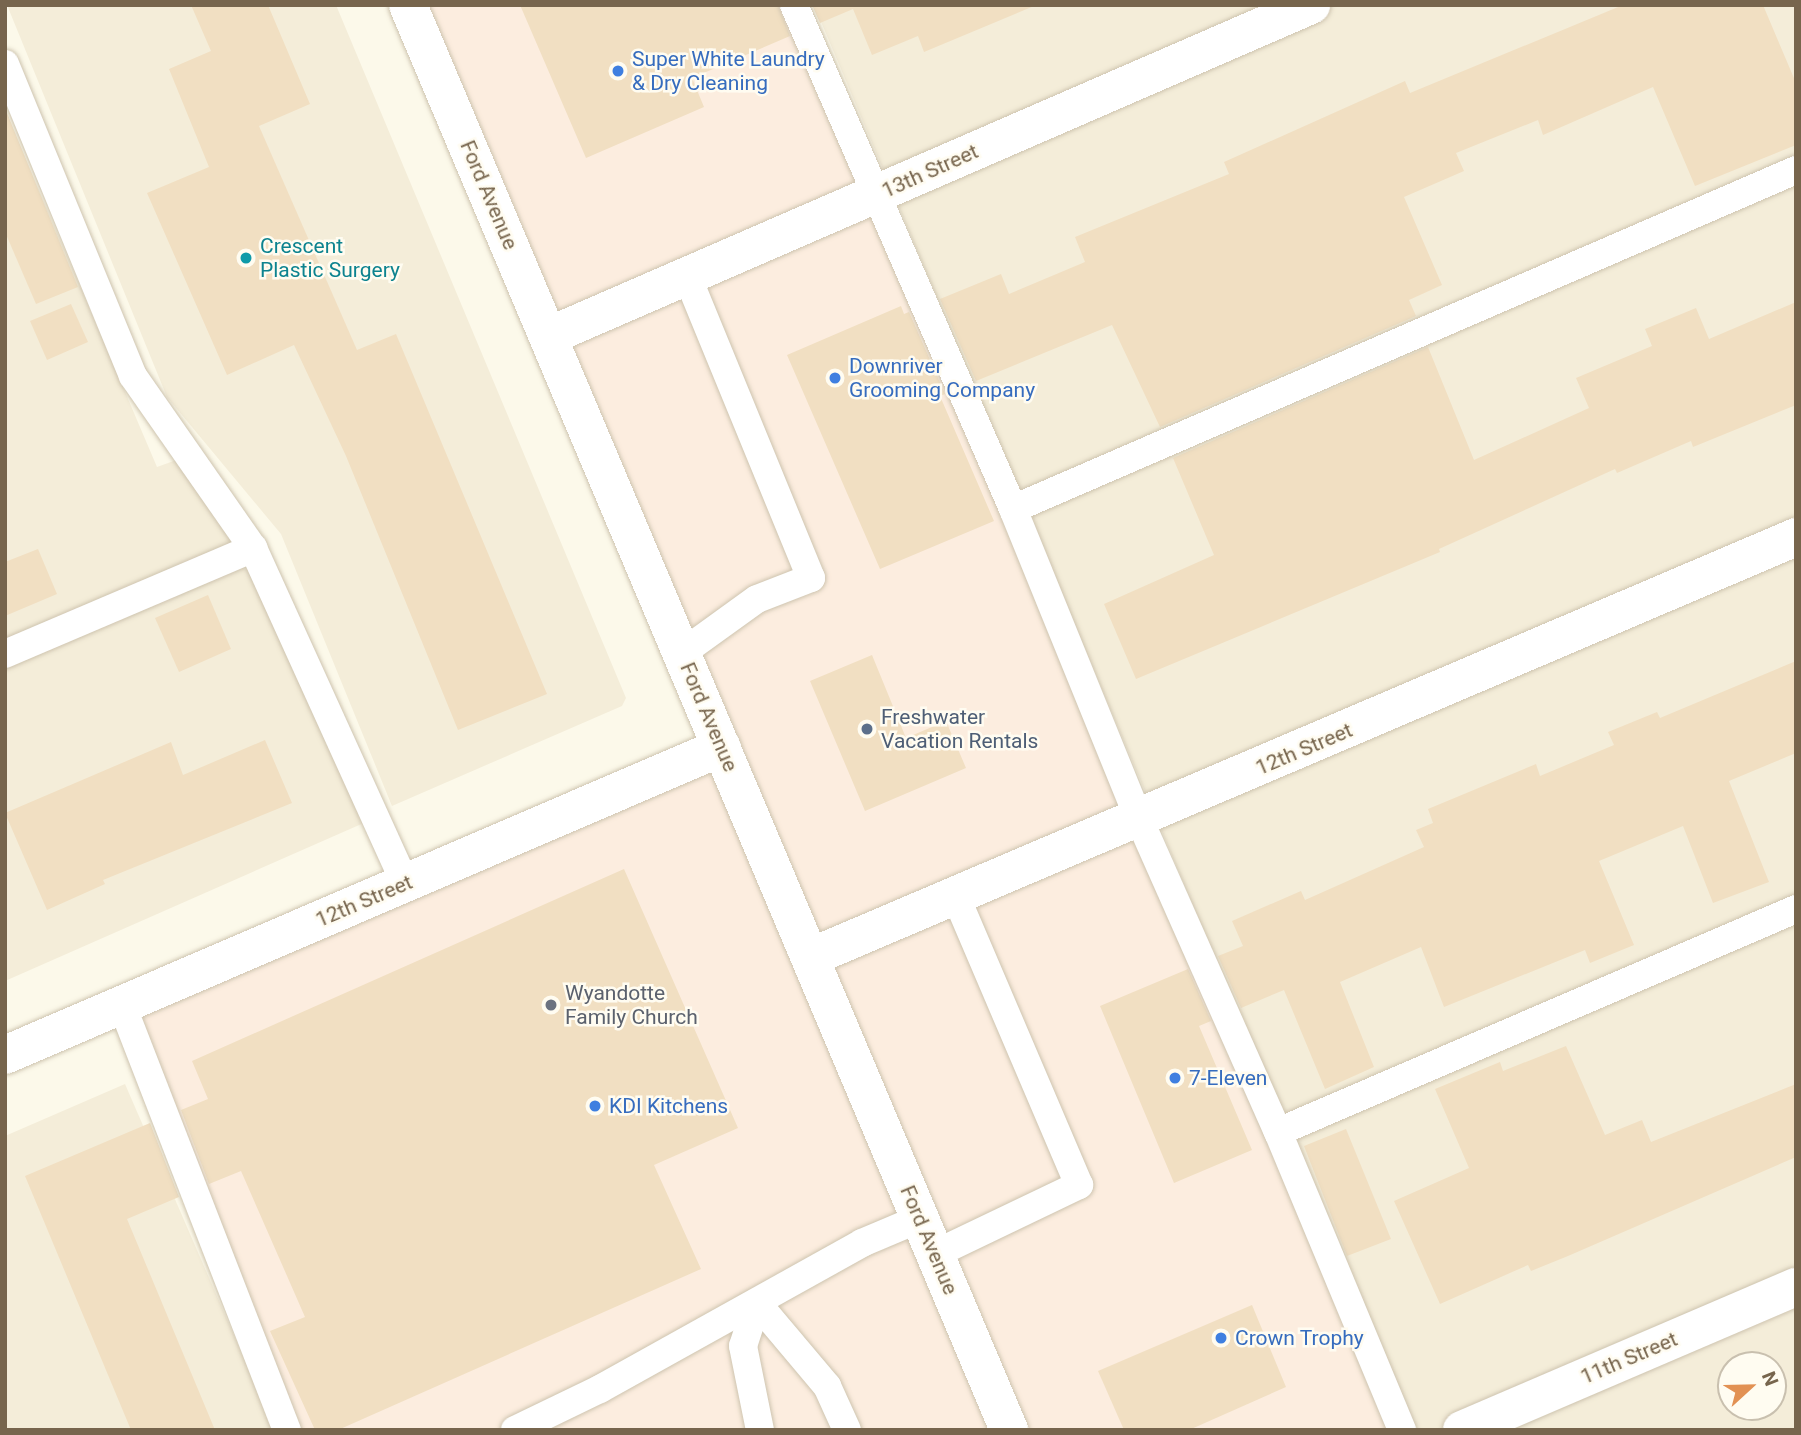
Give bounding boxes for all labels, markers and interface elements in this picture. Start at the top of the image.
place label: Super White Laundry & Dry Cleaning [632,46,825,96]
marker: Super White Laundry & Dry Cleaning [610,63,626,79]
street label: Ford Avenue [455,137,523,253]
street label: 13th Street [878,139,982,203]
place label: Crescent Plastic Surgery [260,233,400,283]
marker: Crescent Plastic Surgery [238,250,254,266]
place label: Downriver Grooming Company [849,353,1035,403]
marker: Downriver Grooming Company [827,370,843,386]
street label: Ford Avenue [675,659,743,775]
place label: Freshwater Vacation Rentals [881,704,1038,754]
street label: 12th Street [1252,717,1356,781]
marker: Freshwater Vacation Rentals [859,721,875,737]
street label: 12th Street [312,869,416,933]
place label: Wyandotte Family Church [565,980,698,1030]
marker: Wyandotte Family Church [543,997,559,1013]
place label: 7-Eleven [1189,1065,1267,1091]
marker: 7-Eleven [1167,1070,1183,1086]
place label: KDI Kitchens [609,1093,728,1119]
marker: KDI Kitchens [587,1098,603,1114]
street label: Ford Avenue [895,1182,963,1298]
place label: Crown Trophy [1235,1325,1364,1351]
street label: 11th Street [1577,1326,1681,1390]
marker: Crown Trophy [1213,1330,1229,1346]
north arrow [1717,1351,1787,1421]
text: N [1757,1368,1783,1389]

